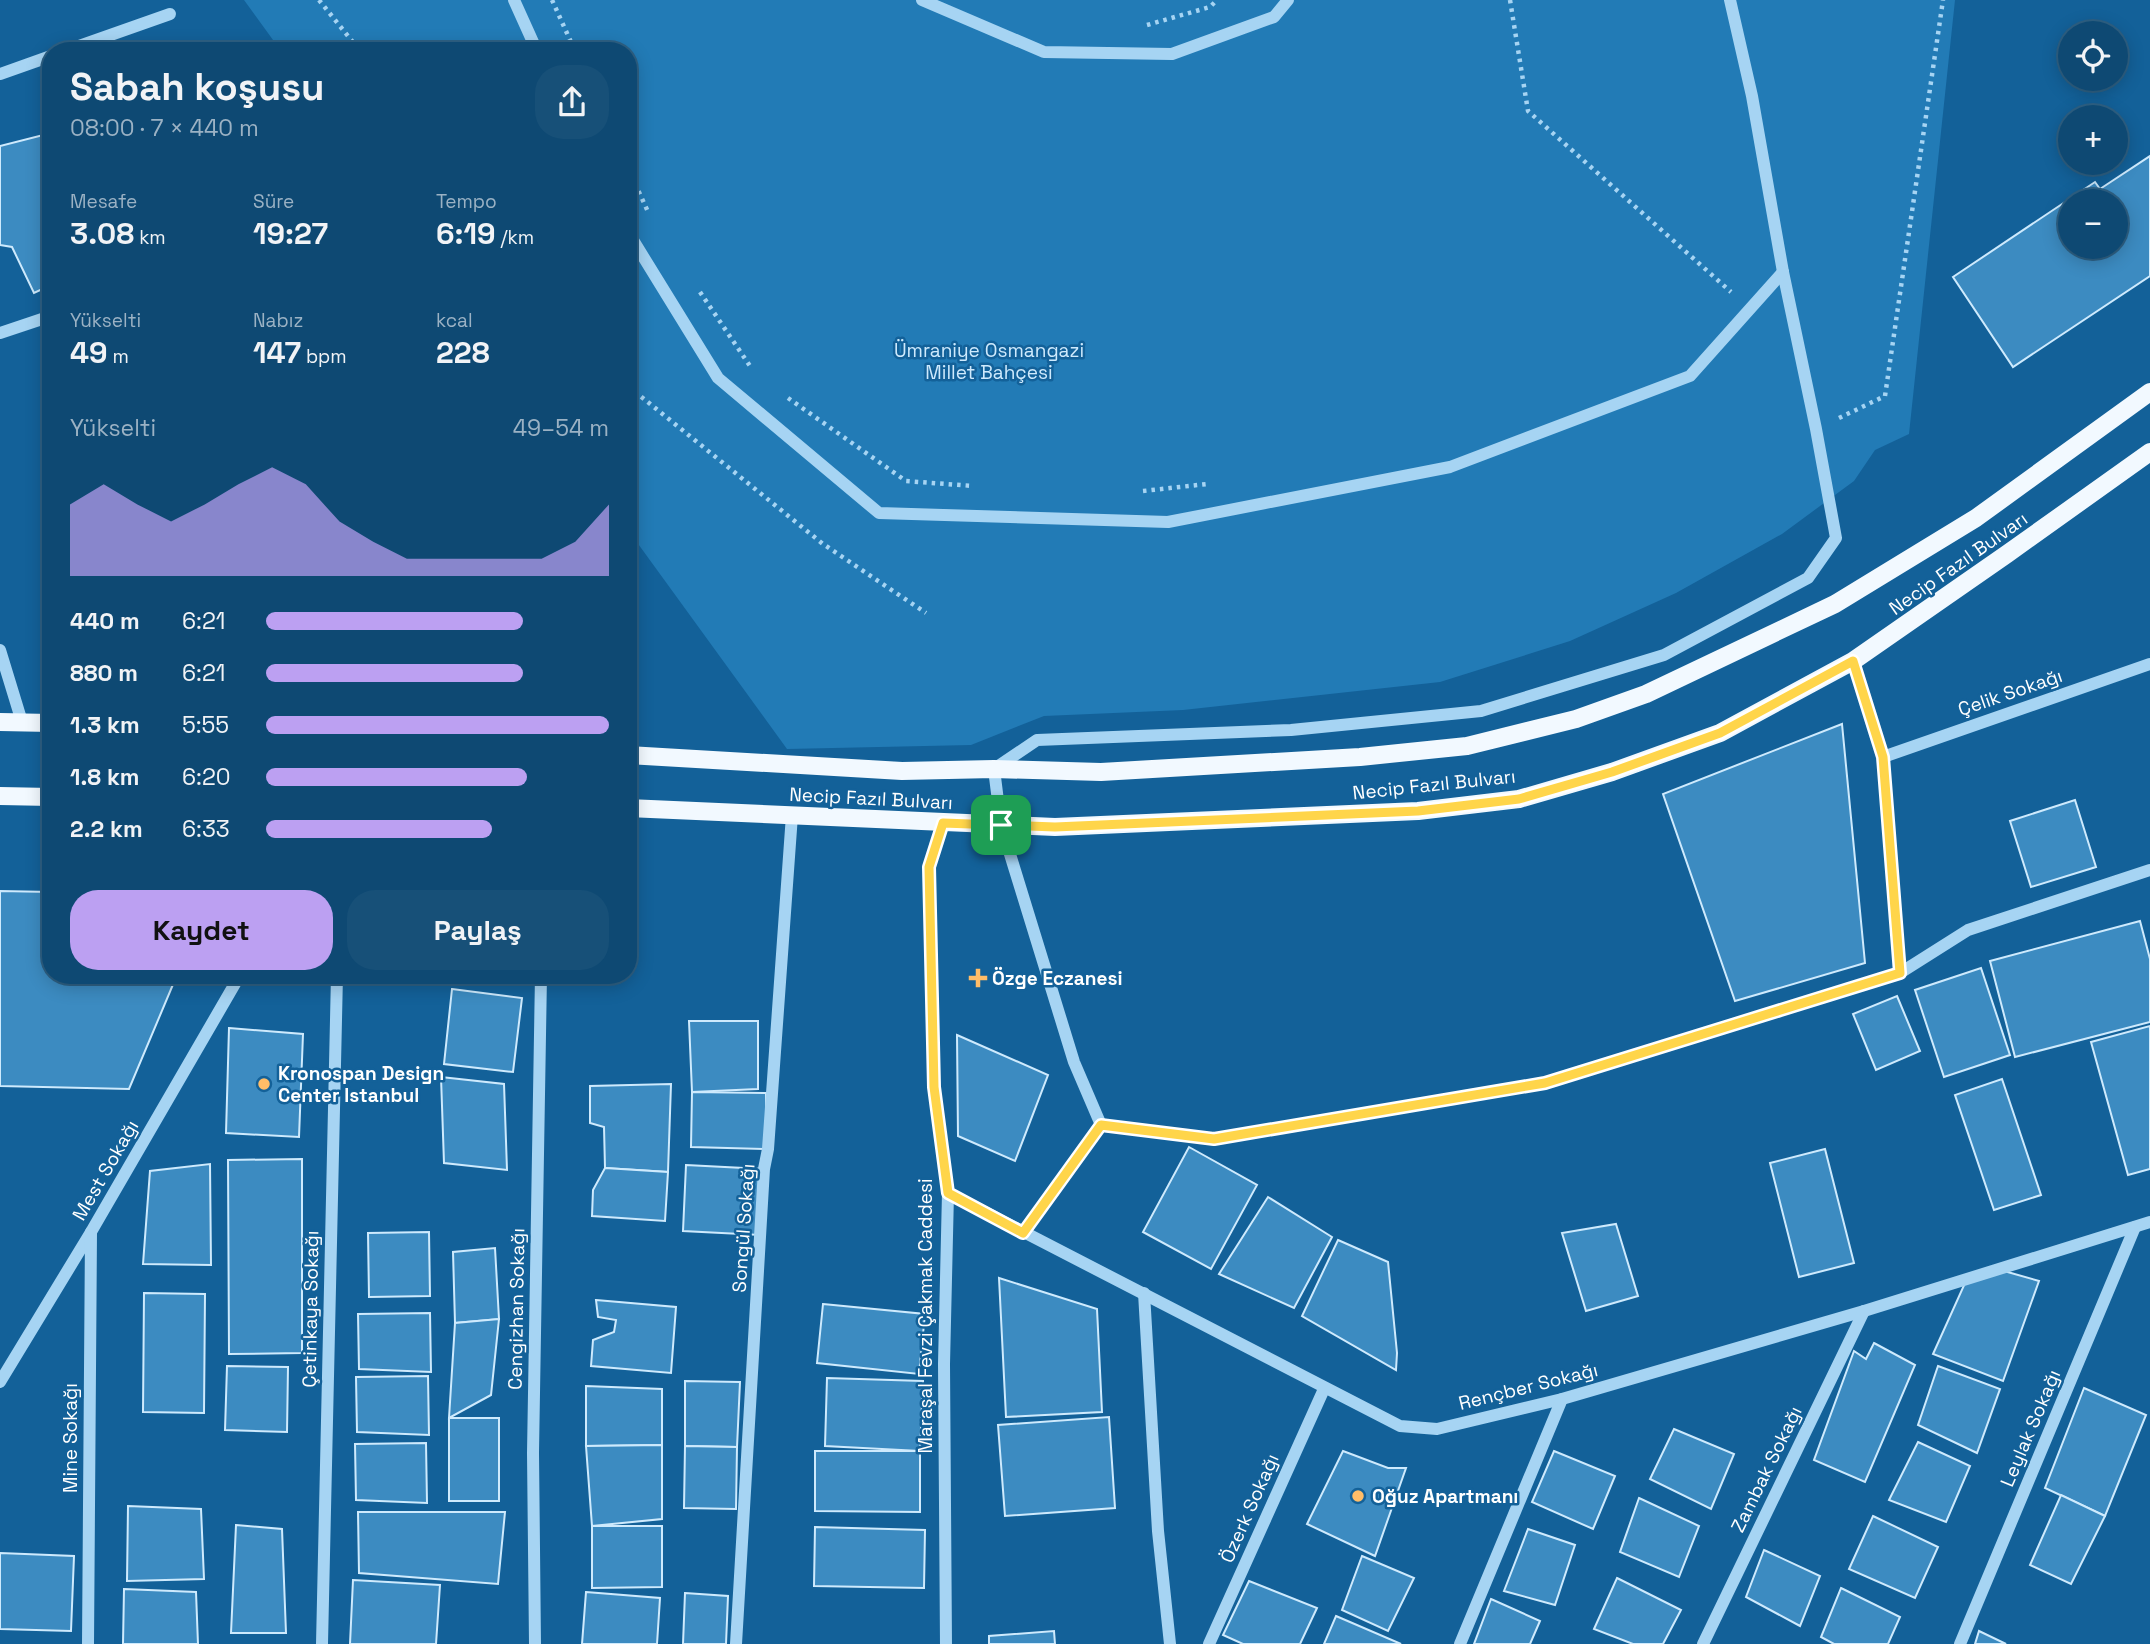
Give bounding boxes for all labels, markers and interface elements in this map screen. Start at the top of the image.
map controls [2058,21,2128,259]
button: locate [2058,21,2128,91]
text: Sabah koşusu [70,63,324,111]
button: share [535,65,609,139]
button: + [2058,105,2128,175]
text: 08:00 · 7 × 440 m [70,113,259,143]
text: Mesafe [70,189,137,214]
text: Süre [253,189,294,214]
text: Tempo [436,189,497,214]
button: − [2058,189,2128,259]
text: 3.08 [70,214,134,253]
text: 19:27 [253,214,328,253]
text: 6:19 [436,214,496,253]
text: km [134,225,166,250]
text: /km [496,225,534,250]
text: Yükselti [70,308,141,333]
text: Nabız [253,308,303,333]
text: kcal [436,308,473,333]
text: 49 [70,333,108,372]
text: 147 [253,333,301,372]
text: 228 [436,333,490,372]
park label: Ümraniye Osmangazi Millet Bahçesi [894,338,1084,385]
text: m [108,344,129,369]
text: bpm [301,344,347,369]
text: Yükselti [70,413,156,443]
text: 49–54 m [513,413,609,443]
street label: Necip Fazıl Bulvarı [1884,506,2032,621]
text: 440 m [70,606,140,636]
text: 6:21 [182,606,225,636]
text: 880 m [70,658,138,688]
text: 6:21 [182,658,225,688]
street label: Çelik Sokağı [1955,663,2066,722]
text: 1.3 km [70,710,140,740]
text: 5:55 [182,710,229,740]
text: 1.8 km [70,762,140,792]
text: 6:20 [182,762,231,792]
street label: Necip Fazıl Bulvarı [1351,764,1517,805]
street label: Necip Fazıl Bulvarı [789,782,953,815]
pin [971,795,1031,855]
icon: arrive [982,806,1020,844]
text: 2.2 km [70,814,143,844]
text: 6:33 [182,814,230,844]
button: Kaydet [70,890,333,970]
button: Paylaş [347,890,609,970]
place label: Özge Eczanesi [992,966,1122,991]
marker: Özge Eczanesi [970,970,986,986]
place label: Kronospan Design Center Istanbul [278,1061,444,1108]
marker: Kronospan Design Center Istanbul [256,1076,272,1092]
street label: Mest Sokağı [67,1115,144,1225]
street label: Songül Sokağı [727,1163,760,1293]
street label: Maraşal Fevzi Çakmak Caddesi [913,1178,938,1454]
street label: Cengizhan Sokağı [503,1228,530,1390]
street label: Çetinkaya Sokağı [297,1230,324,1388]
street label: Rençber Sokağı [1456,1357,1600,1416]
street label: Leylak Sokağı [1995,1366,2066,1491]
street label: Mine Sokağı [58,1383,83,1493]
street label: Zambak Sokağı [1725,1402,1808,1536]
street label: Özerk Sokağı [1214,1450,1285,1567]
place label: Oğuz Apartmanı [1372,1484,1518,1509]
marker: Oğuz Apartmanı [1350,1488,1366,1504]

